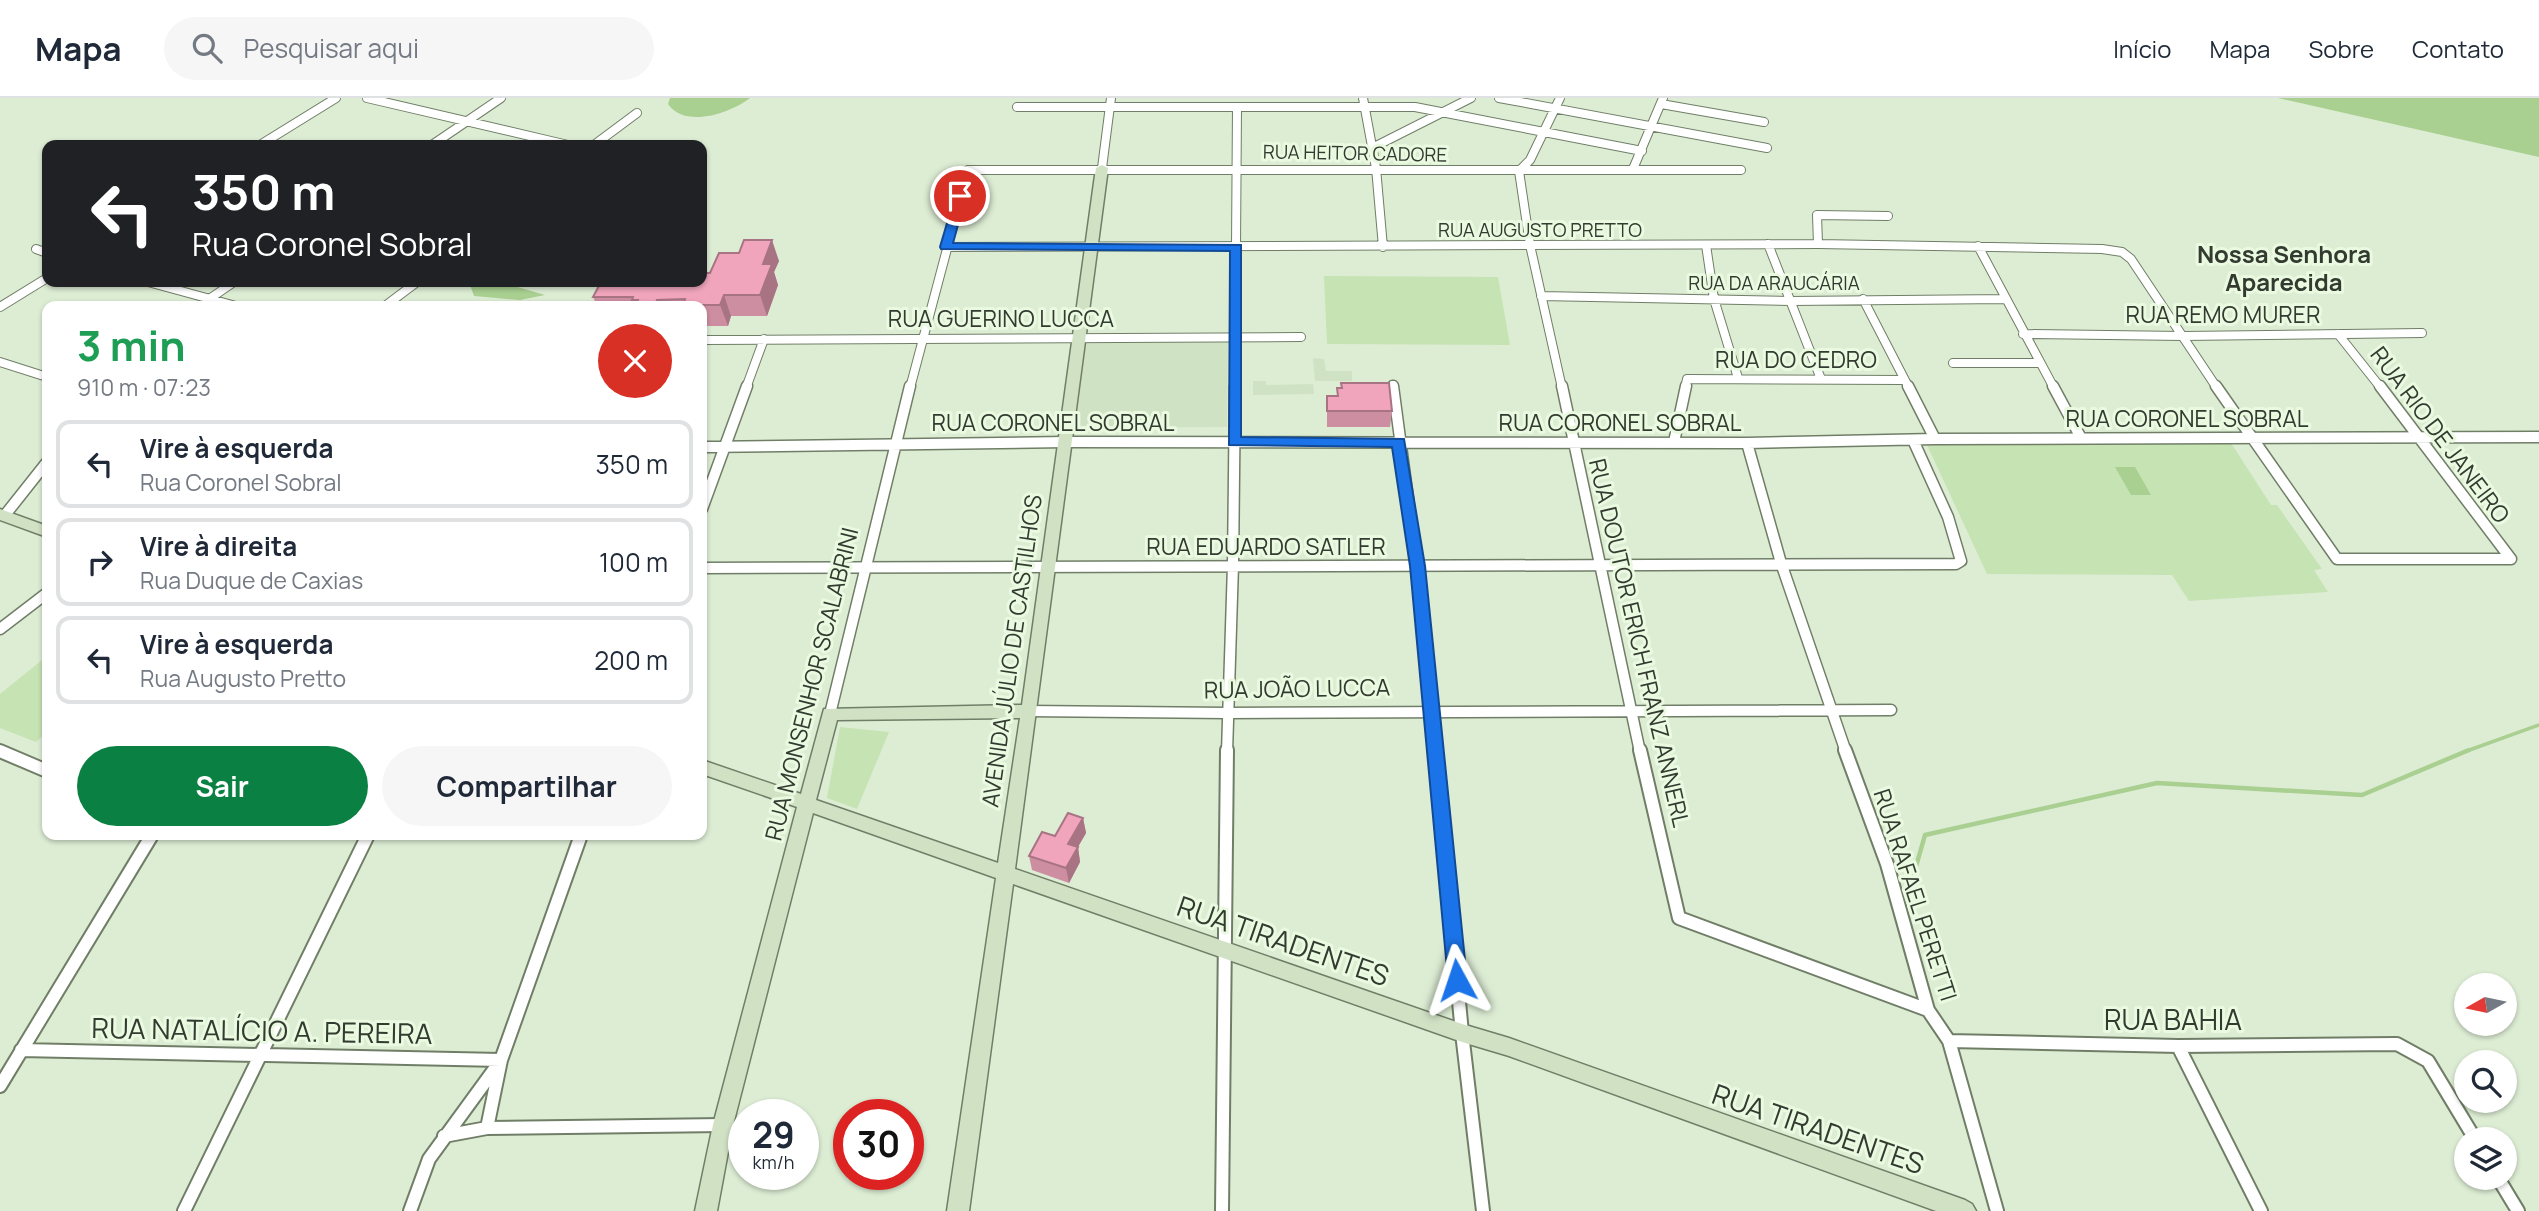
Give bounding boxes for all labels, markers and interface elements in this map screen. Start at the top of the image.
search box [164,17,654,80]
text: Mapa [35,26,122,71]
icon: search [188,29,226,67]
text: Pesquisar aqui [244,30,419,66]
text: Início [2113,32,2171,65]
text: Mapa [2209,32,2270,65]
text: Sobre [2308,32,2374,65]
text: Contato [2412,32,2504,65]
street label: RUA HEITOR CADORE [1263,138,1447,168]
text: 350 m [192,158,335,225]
pin [930,166,990,226]
icon: left [77,168,168,259]
icon: arrive [941,177,979,215]
street label: RUA AUGUSTO PRETTO [1438,217,1642,243]
text: Rua Coronel Sobral [192,222,473,266]
district label: Nossa Senhora Aparecida [2197,237,2371,298]
street label: RUA DA ARAUCÁRIA [1688,270,1860,296]
street label: RUA REMO MURER [2126,298,2320,330]
street label: RUA GUERINO LUCCA [888,302,1115,334]
text: 3 min [77,316,186,374]
button: close [598,324,672,398]
street label: RUA RIO DE JANEIRO [2364,340,2518,529]
street label: RUA DO CEDRO [1715,343,1877,375]
text: 910 m · 07:23 [77,371,211,403]
street label: RUA CORONEL SOBRAL [2065,402,2309,434]
street label: RUA CORONEL SOBRAL [931,406,1175,438]
street label: RUA CORONEL SOBRAL [1498,406,1742,438]
text: Vire à esquerda [140,430,333,466]
icon: left [81,445,119,483]
text: 350 m [595,446,668,482]
street label: RUA DOUTOR ERICH FRANZ ANNERL [1582,455,1698,830]
text: Rua Coronel Sobral [140,466,342,498]
street label: AVENIDA JÚLIO DE CASTILHOS [973,493,1049,809]
street label: RUA MONSENHOR SCALABRINI [757,524,865,844]
text: Vire à direita [140,528,297,564]
street label: RUA EDUARDO SATLER [1146,530,1386,562]
icon: right [81,543,119,581]
text: 100 m [599,544,668,580]
text: Rua Duque de Caxias [140,564,363,596]
text: Vire à esquerda [140,626,333,662]
icon: left [81,641,119,679]
text: 200 m [594,642,668,678]
text: Rua Augusto Pretto [140,662,346,694]
street label: RUA JOÃO LUCCA [1204,670,1391,706]
button: Sair [77,746,368,826]
button: Compartilhar [382,746,672,826]
street label: RUA RAFAEL PERETTI [1867,785,1965,1005]
street label: RUA TIRADENTES [1172,886,1394,994]
position arrow [1420,943,1494,1017]
north arrow [2454,973,2516,1036]
map controls [2454,973,2517,1190]
street label: RUA BAHIA [2104,1000,2242,1038]
street label: RUA NATALÍCIO A. PEREIRA [91,1008,433,1052]
button: search [2454,1050,2517,1113]
street label: RUA TIRADENTES [1707,1074,1929,1182]
speed limit sign: 30 [833,1099,924,1190]
text: 29 [752,1111,795,1159]
button: layers [2454,1127,2517,1190]
text: km/h [753,1150,794,1174]

